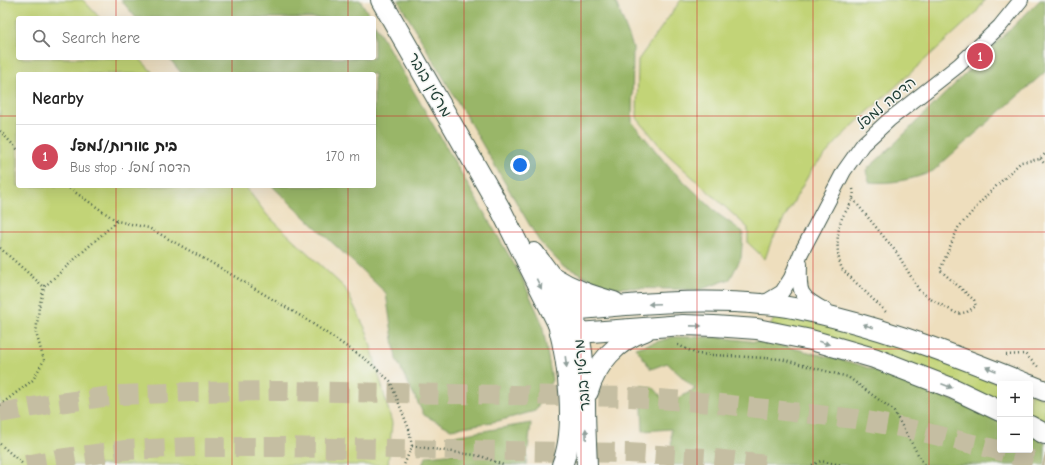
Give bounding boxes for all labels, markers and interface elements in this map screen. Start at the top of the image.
search box [16,16,376,60]
icon: search [30,27,52,49]
text: Search here [62,29,140,47]
pin: 1 [967,41,993,71]
street label: מרטין בובר [403,49,456,121]
street label: הדסה למפל [852,73,920,133]
text: Nearby [32,89,83,108]
text: בית אורות/למפל [70,137,177,155]
text: 1 [42,149,48,164]
text: 170 m [326,149,360,164]
your location [510,155,530,175]
text: Bus stop · הדסה למפל [70,160,191,175]
one-way arrow [536,278,542,290]
one-way arrow [648,300,660,307]
one-way arrow [690,322,702,329]
one-way arrow [862,323,874,329]
street label: מרטין בובר [570,338,595,412]
one-way arrow [818,341,830,347]
one-way arrow [563,356,569,368]
one-way arrow [984,366,996,372]
map controls [997,381,1033,453]
button: + [997,381,1033,417]
one-way arrow [941,384,953,390]
button: − [997,417,1033,453]
one-way arrow [582,428,589,440]

